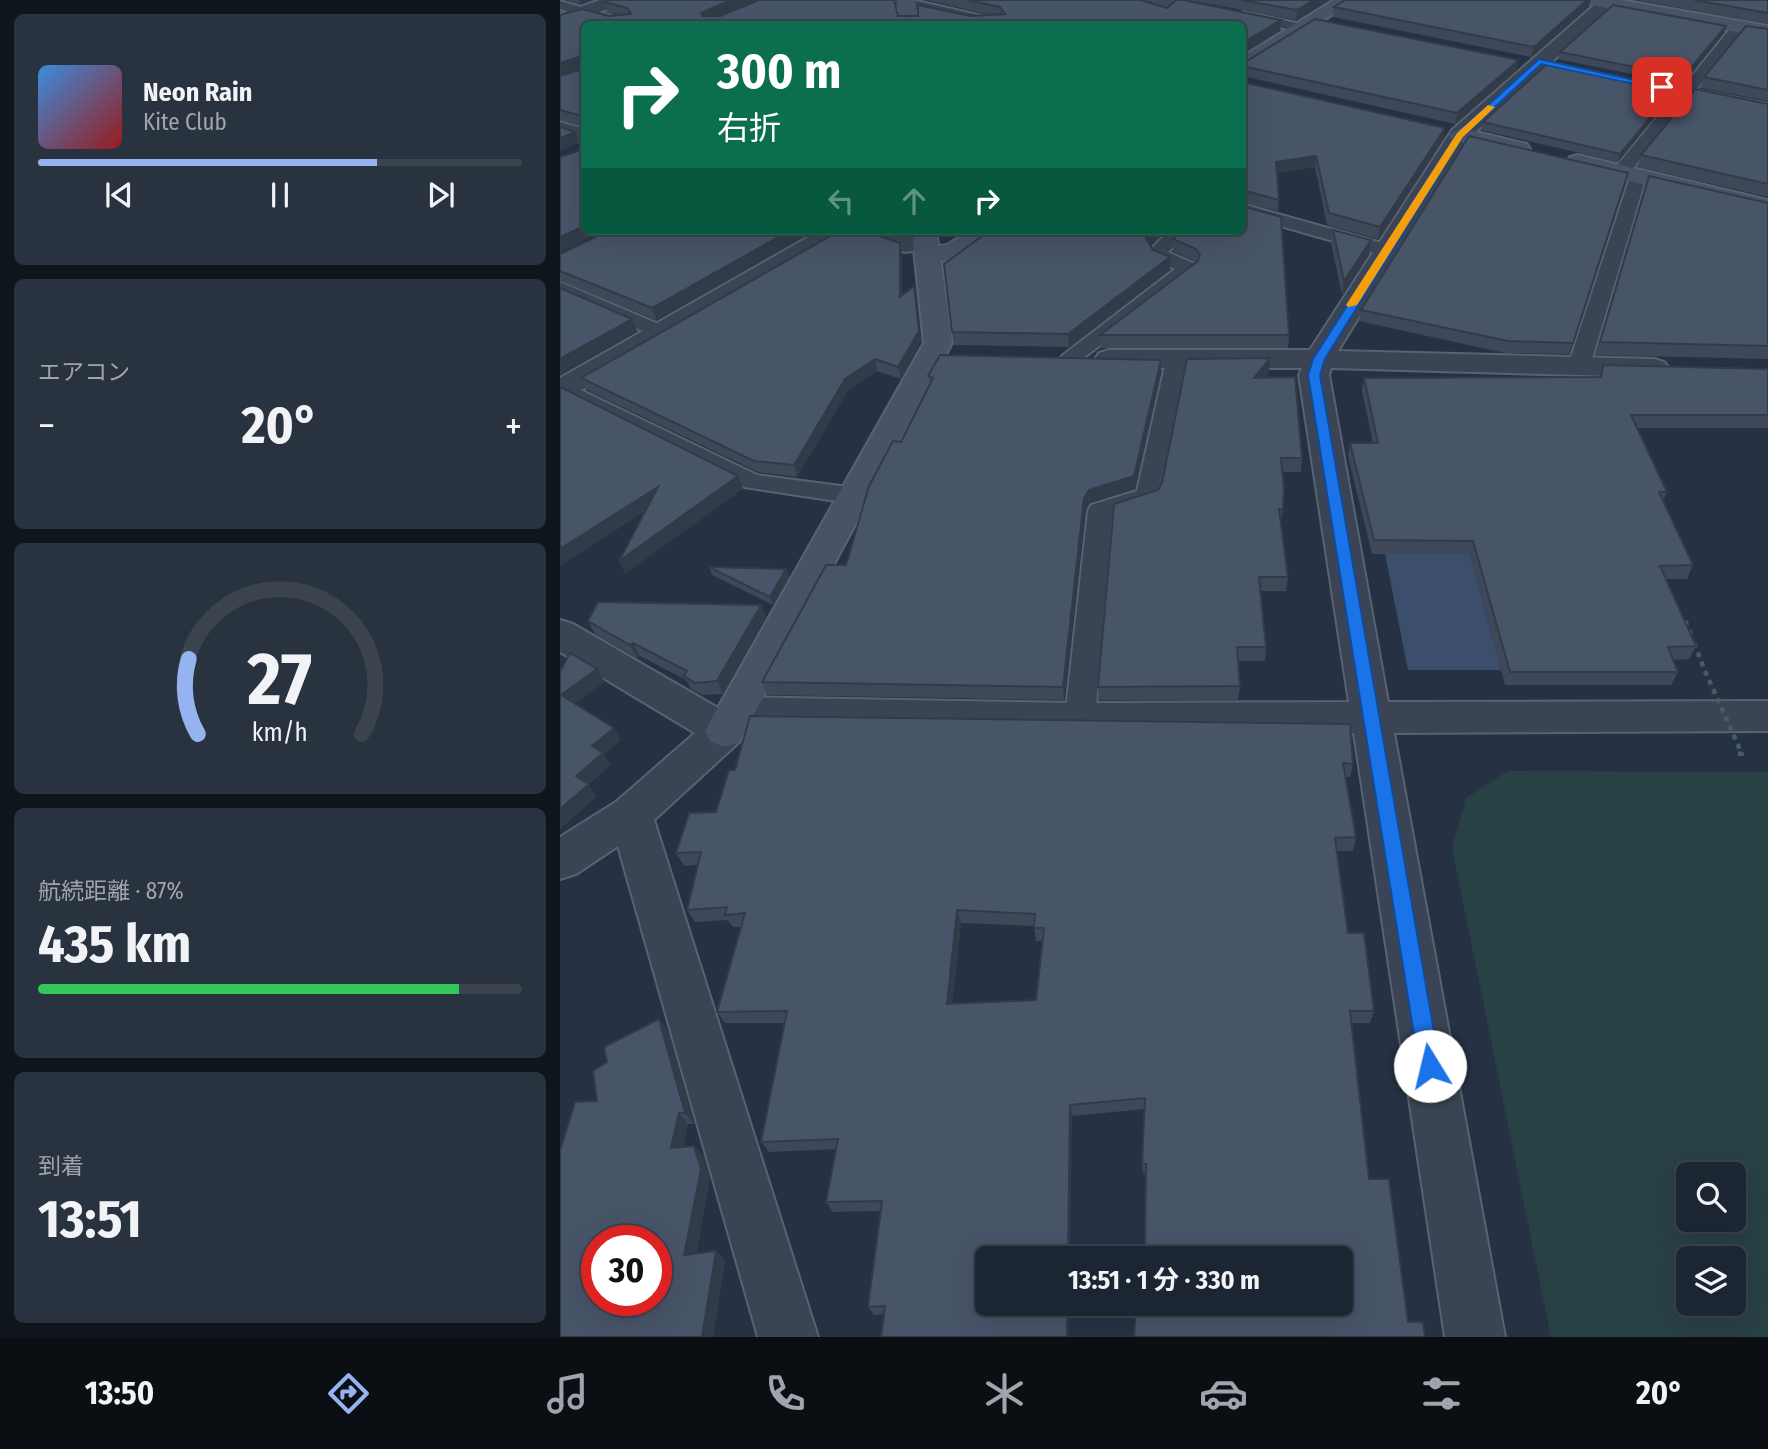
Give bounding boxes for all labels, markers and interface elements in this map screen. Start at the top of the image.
text: 300 m [717,42,841,101]
icon: right [602,49,693,140]
pin [1632,57,1692,117]
icon: arrive [1643,68,1681,106]
text: Neon Rain [143,77,252,108]
text: Kite Club [143,108,227,136]
text: 右折 [717,109,781,147]
icon: previous [100,176,138,214]
icon: pause [261,176,299,214]
icon: next [422,176,460,214]
icon: left [822,182,860,220]
icon: ahead [895,182,933,220]
icon: right [968,182,1006,220]
text: エアコン [38,358,130,386]
text: 20° [242,394,318,457]
text: − [38,403,55,449]
text: + [505,403,522,449]
text: 27 [247,637,312,724]
text: km/h [252,718,308,748]
text: 航続距離 · 87% [38,877,184,905]
text: 435 km [38,913,191,976]
position arrow [1393,1029,1467,1103]
text: 到着 [38,1152,84,1180]
map controls [1676,1162,1746,1316]
button: search [1676,1162,1746,1232]
text: 13:51 [38,1188,142,1251]
speed limit sign: 30 [581,1225,672,1316]
button: layers [1676,1246,1746,1316]
text: 13:51 · 1 分 · 330 m [1068,1265,1260,1296]
icon: directions [324,1369,373,1418]
icon: music [543,1369,592,1418]
icon: phone [761,1369,810,1418]
icon: climate [980,1369,1029,1418]
icon: car [1199,1369,1248,1418]
icon: filters [1417,1369,1466,1418]
text: 13:50 [85,1374,154,1412]
text: 20° [1636,1374,1683,1412]

